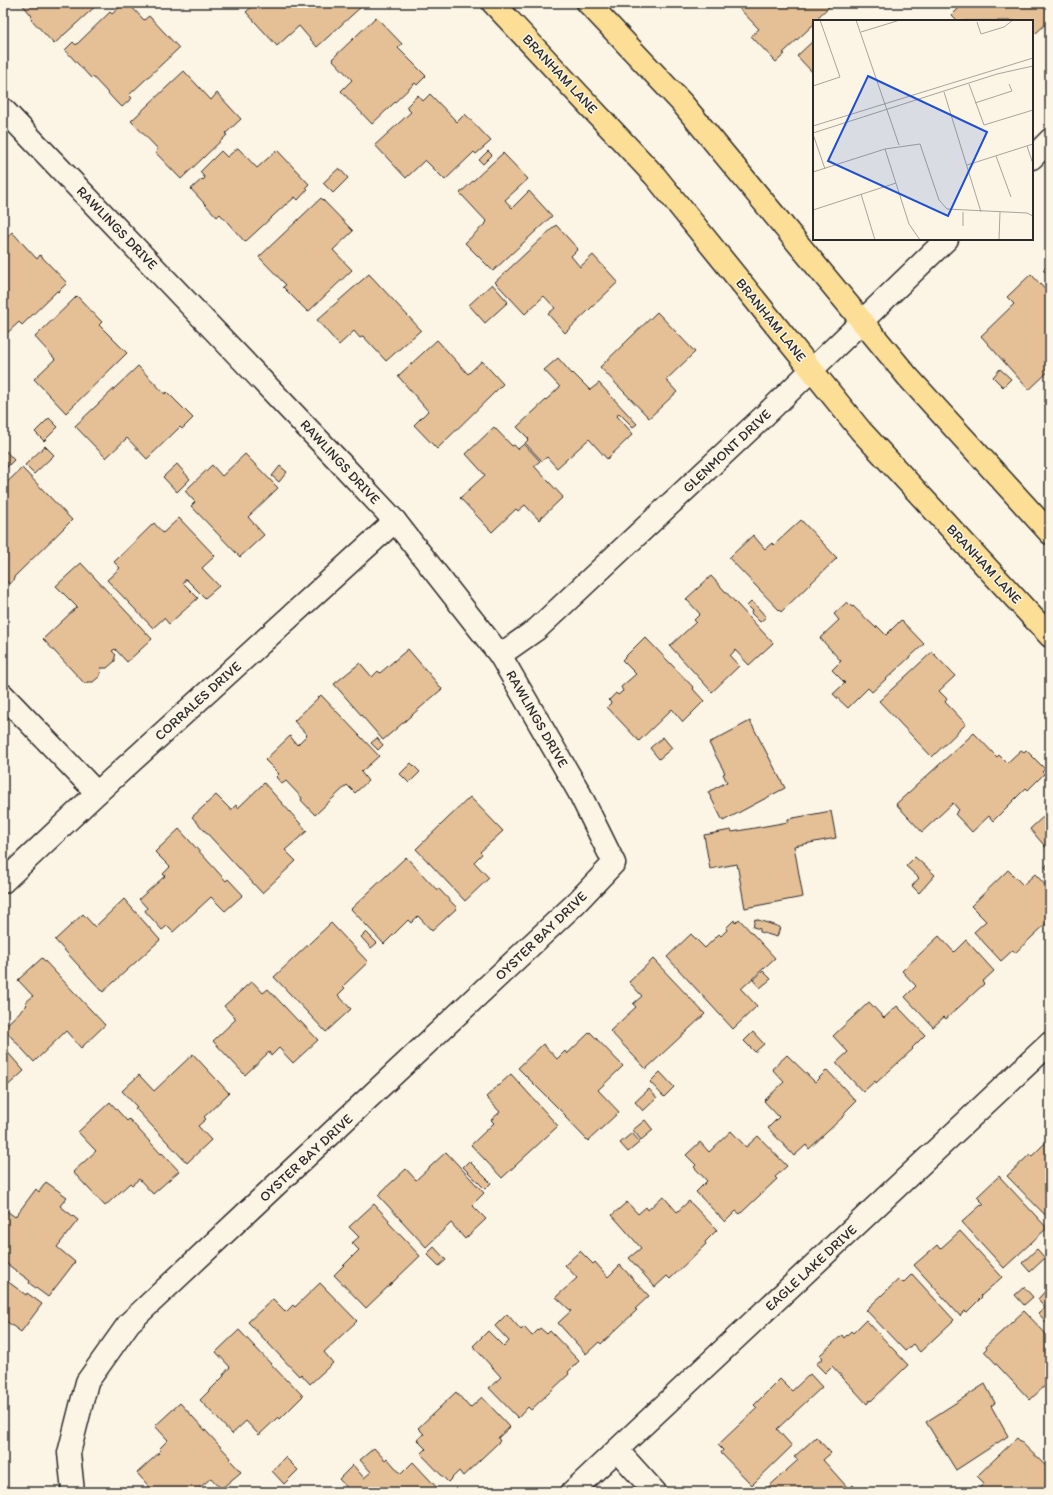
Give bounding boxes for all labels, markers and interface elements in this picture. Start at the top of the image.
inset map [813,20,1033,240]
street label: BRANHAM LANE [519,31,601,117]
street label: RAWLINGS DRIVE [73,183,161,273]
street label: BRANHAM LANE [732,275,810,365]
street label: GLENMONT DRIVE [679,406,775,496]
street label: RAWLINGS DRIVE [296,416,384,508]
street label: BRANHAM LANE [943,521,1025,607]
street label: CORRALES DRIVE [151,658,245,744]
street label: RAWLINGS DRIVE [502,667,572,771]
street label: OYSTER BAY DRIVE [491,888,591,984]
street label: OYSTER BAY DRIVE [256,1110,356,1206]
street label: EAGLE LAKE DRIVE [762,1221,860,1315]

